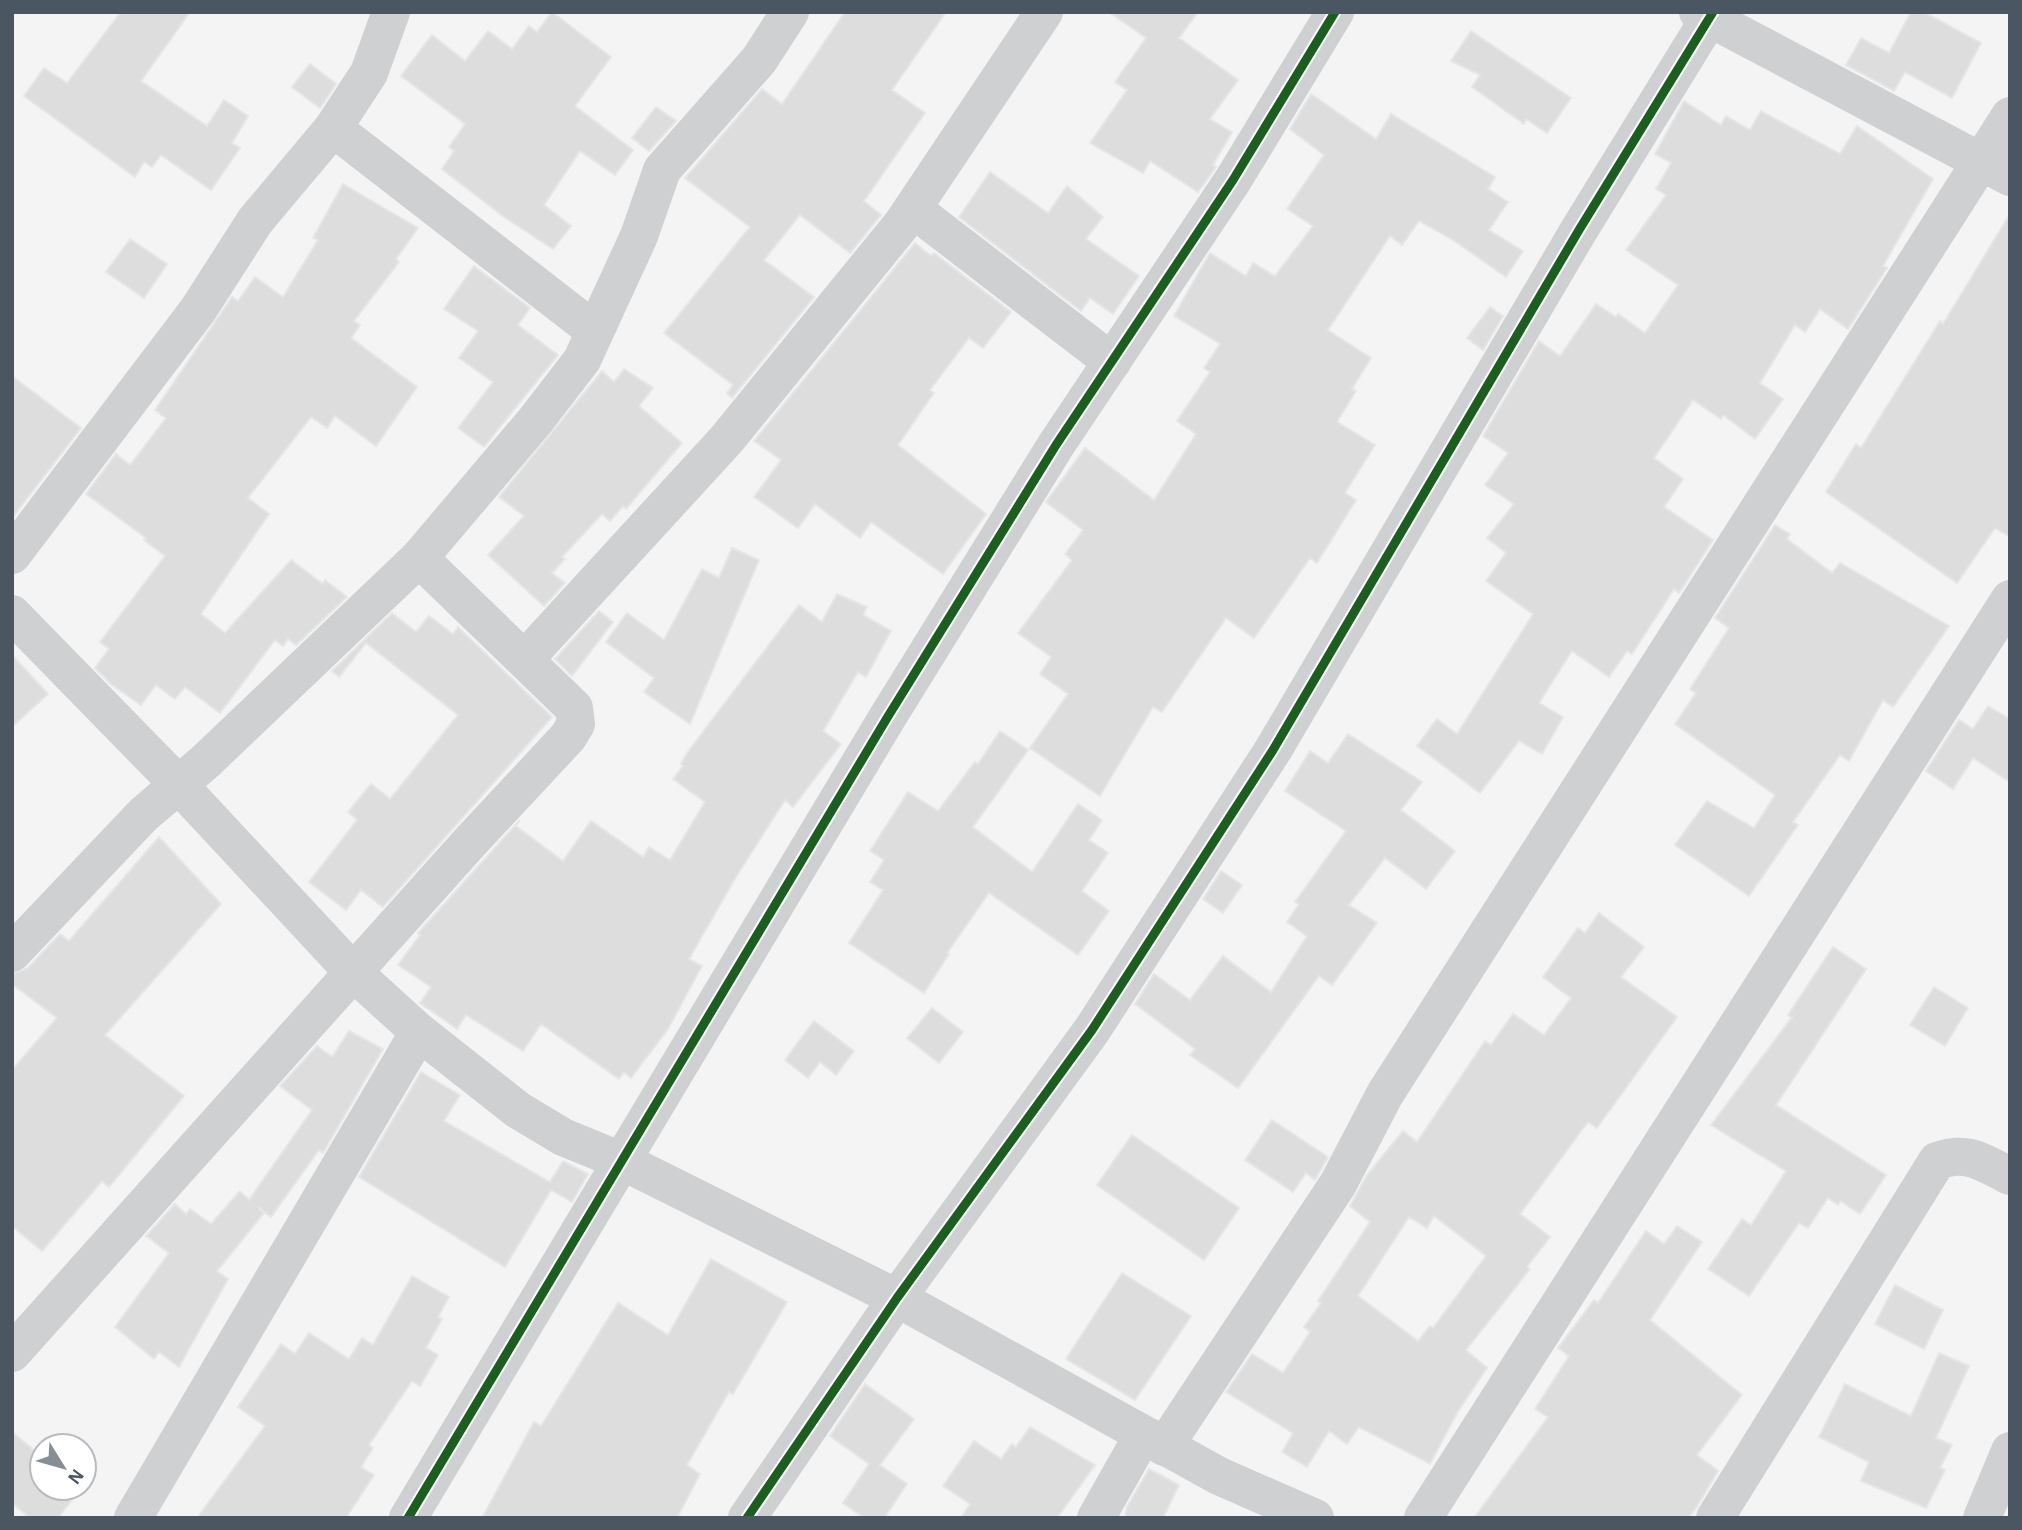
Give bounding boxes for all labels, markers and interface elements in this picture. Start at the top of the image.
north arrow [28,1432,98,1502]
text: N [64,1465,87,1487]

